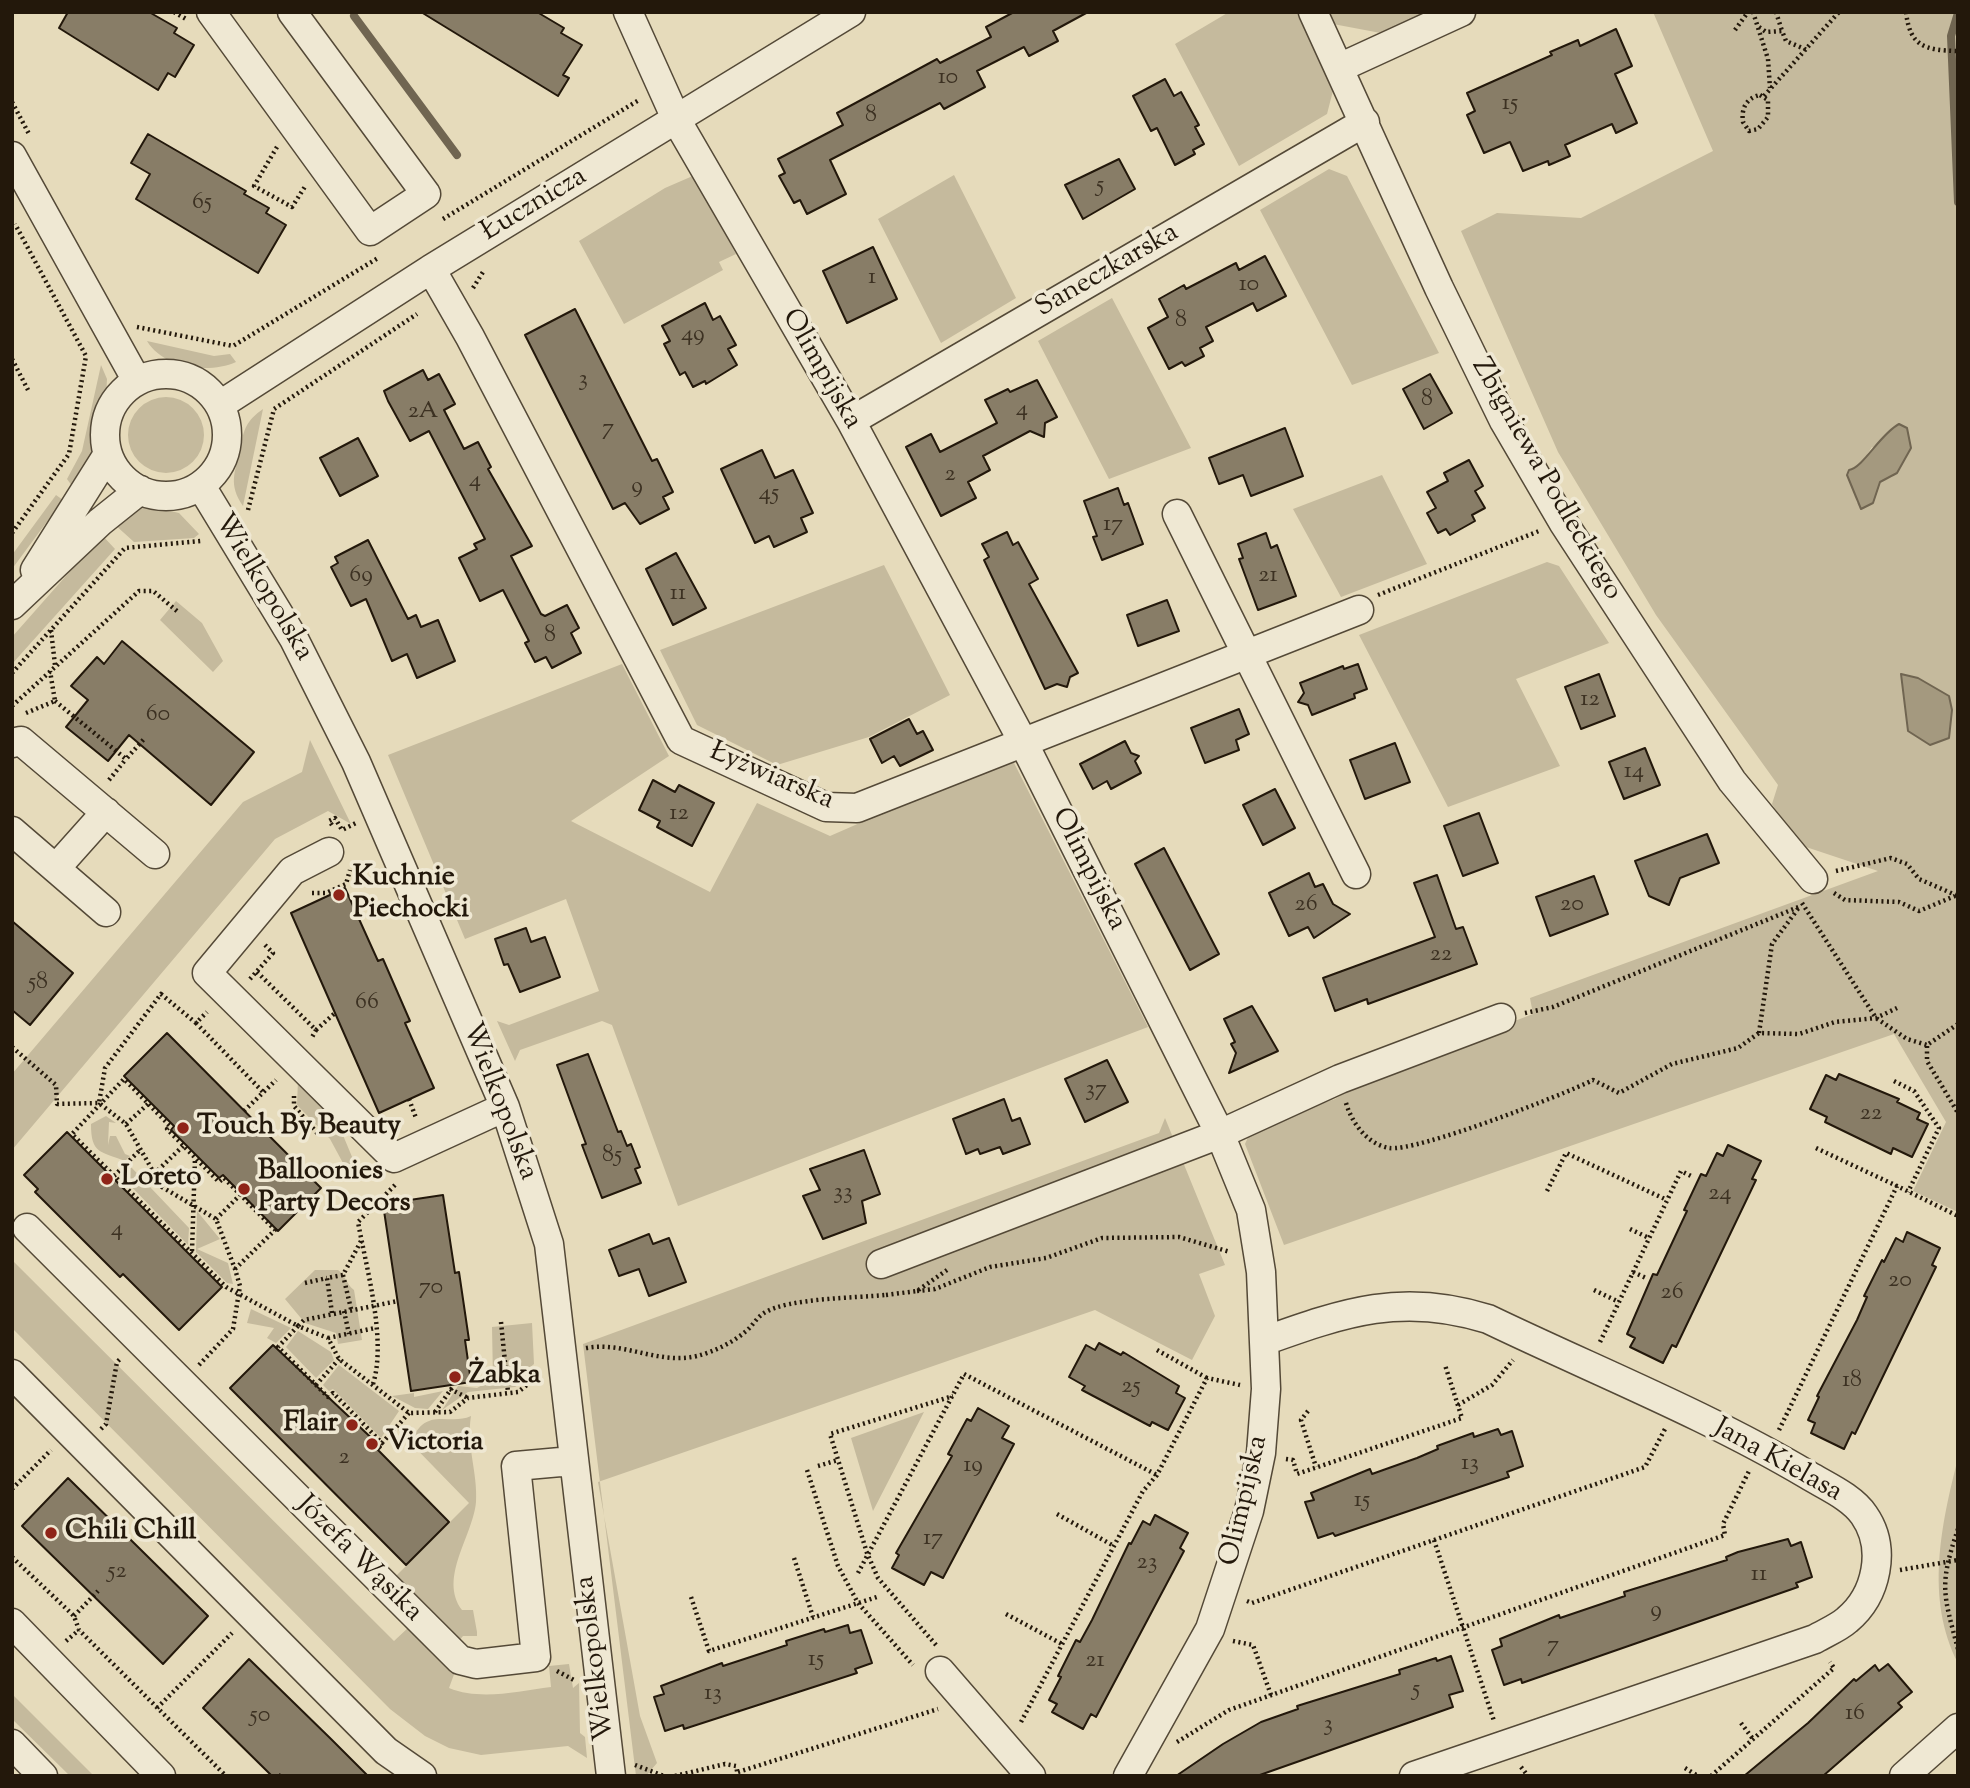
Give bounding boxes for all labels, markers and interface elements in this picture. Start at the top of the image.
house number: 10 [938,65,958,93]
house number: 15 [1502,91,1518,119]
house number: 8 [865,103,877,131]
street label: Łucznicza [476,162,594,250]
house number: 5 [1096,173,1104,201]
house number: 65 [192,190,212,218]
street label: Saneczkarska [1030,218,1186,326]
house number: 1 [868,265,876,293]
house number: 10 [1239,272,1259,300]
street label: Olimpijska [772,304,868,436]
house number: 8 [1175,308,1187,336]
house number: 49 [681,322,705,350]
street label: Zbigniewa Podleckiego [1462,353,1628,607]
house number: 3 [578,367,588,395]
house number: 8 [1421,387,1433,415]
house number: 4 [1016,397,1028,425]
house number: 2A [408,399,438,427]
house number: 7 [602,416,614,444]
house number: 2 [944,462,956,490]
house number: 4 [469,468,481,496]
house number: 9 [631,474,643,502]
house number: 45 [759,481,779,509]
street label: Wielkopolska [205,508,319,668]
house number: 17 [1103,512,1123,540]
house number: 69 [349,563,373,591]
house number: 21 [1258,563,1278,591]
house number: 11 [670,581,686,609]
house number: 8 [544,623,556,651]
house number: 12 [1580,687,1600,715]
house number: 60 [146,702,170,730]
street label: Łyżwiarska [704,737,838,819]
house number: 14 [1624,759,1644,787]
house number: 12 [669,801,689,829]
street label: Olimpijska [1042,803,1132,937]
place label: Kuchnie Piechocki [353,862,469,928]
marker: Kuchnie Piechocki [331,887,347,903]
house number: 26 [1294,892,1318,920]
house number: 20 [1560,892,1584,920]
house number: 22 [1430,942,1452,970]
house number: 58 [28,970,48,998]
house number: 66 [355,990,379,1018]
street label: Wielkopolska [453,1019,543,1185]
house number: 37 [1085,1077,1107,1105]
house number: 22 [1860,1101,1882,1129]
place label: Touch By Beauty [197,1111,401,1145]
marker: Touch By Beauty [175,1120,191,1136]
house number: 85 [602,1143,622,1171]
place label: Balloonies Party Decors [258,1156,411,1222]
place label: Loreto [121,1162,201,1196]
marker: Loreto [99,1171,115,1187]
house number: 33 [833,1180,853,1208]
marker: Balloonies Party Decors [236,1181,252,1197]
house number: 24 [1708,1181,1732,1209]
house number: 4 [111,1217,123,1245]
house number: 20 [1888,1268,1912,1296]
house number: 70 [419,1275,443,1303]
house number: 26 [1660,1280,1684,1308]
place label: Żabka [469,1360,541,1394]
house number: 18 [1842,1368,1862,1396]
marker: Żabka [447,1369,463,1385]
house number: 25 [1121,1374,1141,1402]
place label: Flair [283,1408,338,1442]
street label: Jana Kielasa [1707,1413,1847,1511]
marker: Flair [344,1417,360,1433]
place label: Victoria [386,1427,484,1461]
street label: Olimpijska [1215,1432,1277,1570]
marker: Victoria [364,1436,380,1452]
house number: 2 [338,1445,350,1473]
house number: 13 [1461,1451,1479,1479]
house number: 19 [963,1453,983,1481]
house number: 15 [1354,1488,1370,1516]
street label: Józefa Wąsika [288,1490,428,1630]
place label: Chili Chill [65,1516,196,1550]
marker: Chili Chill [43,1525,59,1541]
house number: 17 [923,1526,943,1554]
house number: 23 [1137,1550,1157,1578]
house number: 52 [107,1559,127,1587]
house number: 11 [1751,1562,1767,1590]
street label: Wielkopolska [570,1574,624,1742]
house number: 9 [1650,1598,1662,1626]
house number: 7 [1547,1633,1559,1661]
house number: 15 [808,1647,824,1675]
house number: 21 [1085,1648,1105,1676]
house number: 5 [1412,1677,1420,1705]
house number: 13 [704,1681,722,1709]
house number: 16 [1845,1701,1865,1729]
house number: 50 [250,1703,270,1731]
house number: 3 [1323,1712,1333,1740]

